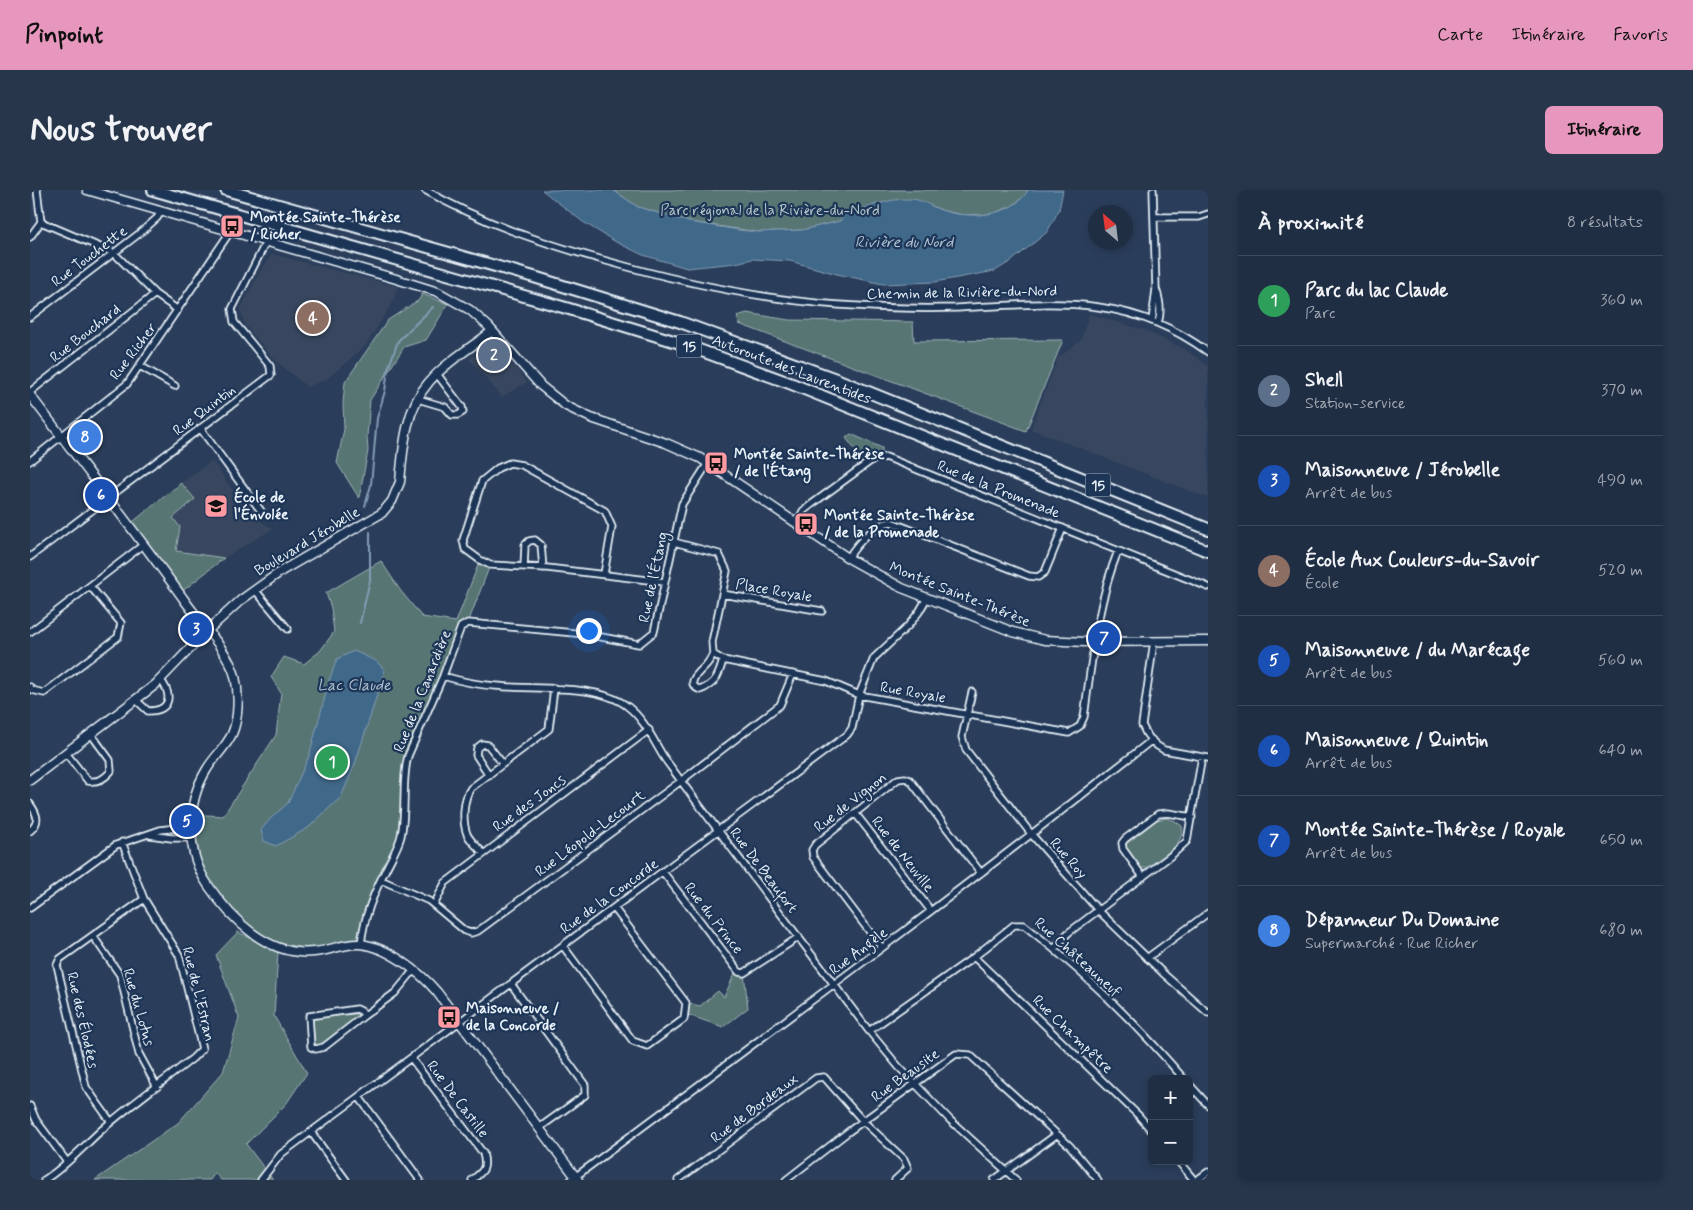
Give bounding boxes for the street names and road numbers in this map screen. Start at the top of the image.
street label: Rue Touchette [48,222,132,292]
street label: Chemin de la Rivière-du-Nord [867,281,1057,305]
street label: Rue Bouchard [46,300,125,368]
street label: Rue Richer [106,319,162,384]
street label: Autoroute des Laurentides [709,330,874,410]
road number: 15 [676,334,702,358]
street label: Rue Quintin [169,381,240,441]
street label: Rue de la Promenade [934,456,1063,524]
road number: 15 [1086,474,1110,496]
street label: Boulevard Jérobelle [251,502,364,581]
street label: Rue de l'Étang [634,530,674,625]
street label: Montée Sainte-Thérèse [886,557,1033,632]
street label: Place Royale [734,574,814,608]
street label: Rue de la Canardière [389,627,457,755]
street label: Rue Royale [878,677,948,709]
street label: Rue de Vignon [810,768,892,838]
street label: Rue des Joncs [489,770,570,837]
street label: Rue Léopold-Lecourt [531,786,650,882]
street label: Rue de Neuville [866,812,938,897]
street label: Rue De Beaufort [723,824,802,919]
street label: Rue Roy [1045,834,1092,884]
street label: Rue de la Concorde [557,854,663,939]
street label: Rue du Prince [679,879,748,959]
street label: Rue Châteauneuf [1030,913,1125,1002]
street label: Rue Angèle [825,923,893,981]
street label: Rue de L'Estran [177,945,219,1044]
street label: Rue du Lotus [117,966,159,1049]
street label: Rue des Élodées [61,970,104,1071]
street label: Rue Champêtre [1028,991,1117,1078]
street label: Rue Beausite [868,1044,944,1107]
street label: Rue De Castille [422,1057,493,1143]
street label: Rue de Bordeaux [707,1069,803,1148]

